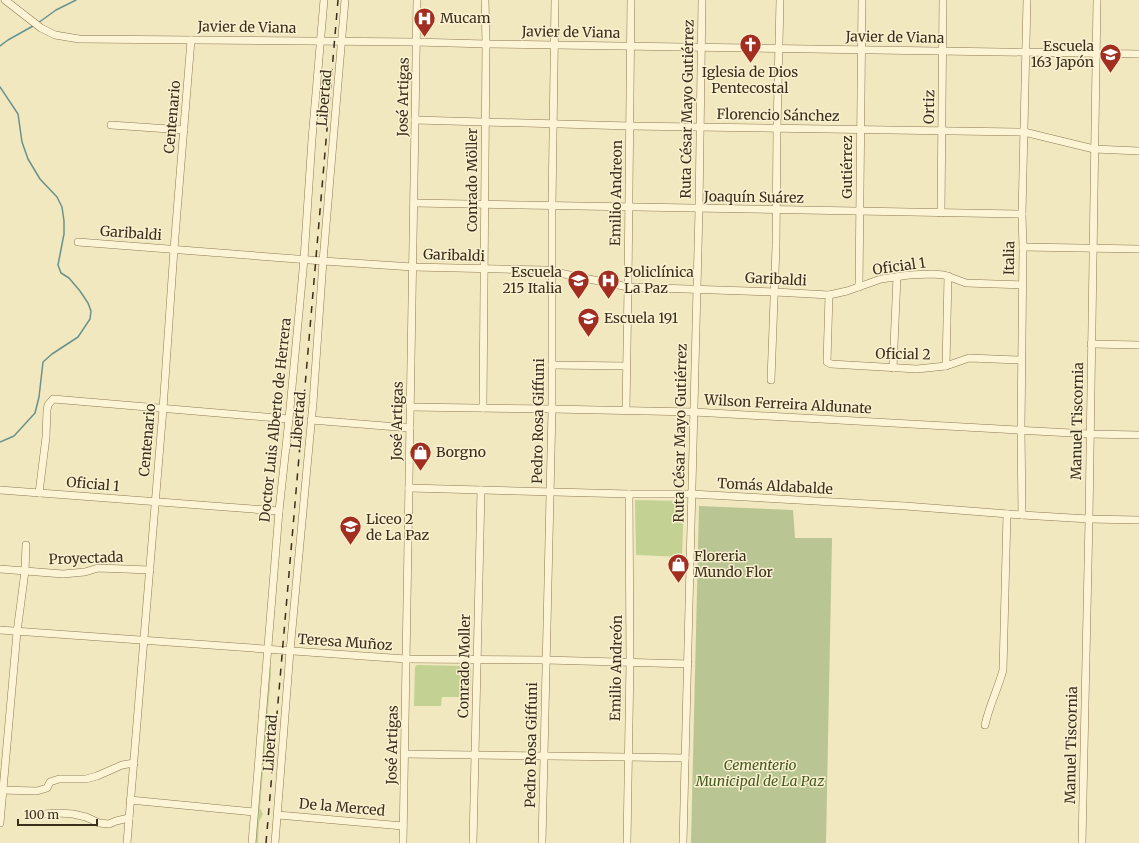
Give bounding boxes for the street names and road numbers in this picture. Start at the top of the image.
street label: Javier de Viana [196,17,297,37]
street label: Ruta César Mayo Gutiérrez [676,19,698,199]
street label: Javier de Viana [520,22,621,42]
street label: Javier de Viana [844,27,945,47]
street label: José Artigas [393,57,413,138]
street label: Libertad [313,68,335,127]
street label: Centenario [160,80,184,154]
street label: Ortiz [920,89,938,124]
street label: Florencio Sánchez [716,105,840,125]
street label: Conrado Möller [463,128,481,232]
street label: Gutiérrez [838,135,856,199]
street label: Emilio Andreon [606,140,626,246]
street label: Joaquín Suárez [703,187,805,207]
street label: Garibaldi [100,222,163,244]
street label: Italia [1000,240,1018,275]
street label: Garibaldi [423,245,486,265]
street label: Oficial 1 [871,253,927,279]
street label: Garibaldi [745,268,808,290]
street label: Doctor Luis Alberto de Herrera [255,316,295,523]
street label: Ruta César Mayo Gutiérrez [669,343,691,523]
street label: Oficial 2 [875,345,931,363]
street label: Pedro Rosa Giffuni [528,358,548,484]
street label: Manuel Tiscornia [1067,361,1087,480]
street label: José Artigas [387,381,407,462]
street label: Libertad [287,390,309,449]
street label: Wilson Ferreira Aldunate [703,391,872,417]
street label: Centenario [135,403,159,477]
street label: Oficial 1 [66,473,120,495]
street label: Tomás Aldabalde [717,474,833,498]
street label: Proyectada [48,548,124,568]
street label: Conrado Moller [454,614,474,718]
street label: Emilio Andreón [606,615,626,721]
street label: Teresa Muñoz [297,630,393,654]
street label: Pedro Rosa Giffuni [521,682,541,808]
street label: Manuel Tiscornia [1061,685,1081,804]
street label: José Artigas [382,705,402,786]
street label: Libertad [259,713,281,772]
street label: De la Merced [298,794,386,820]

